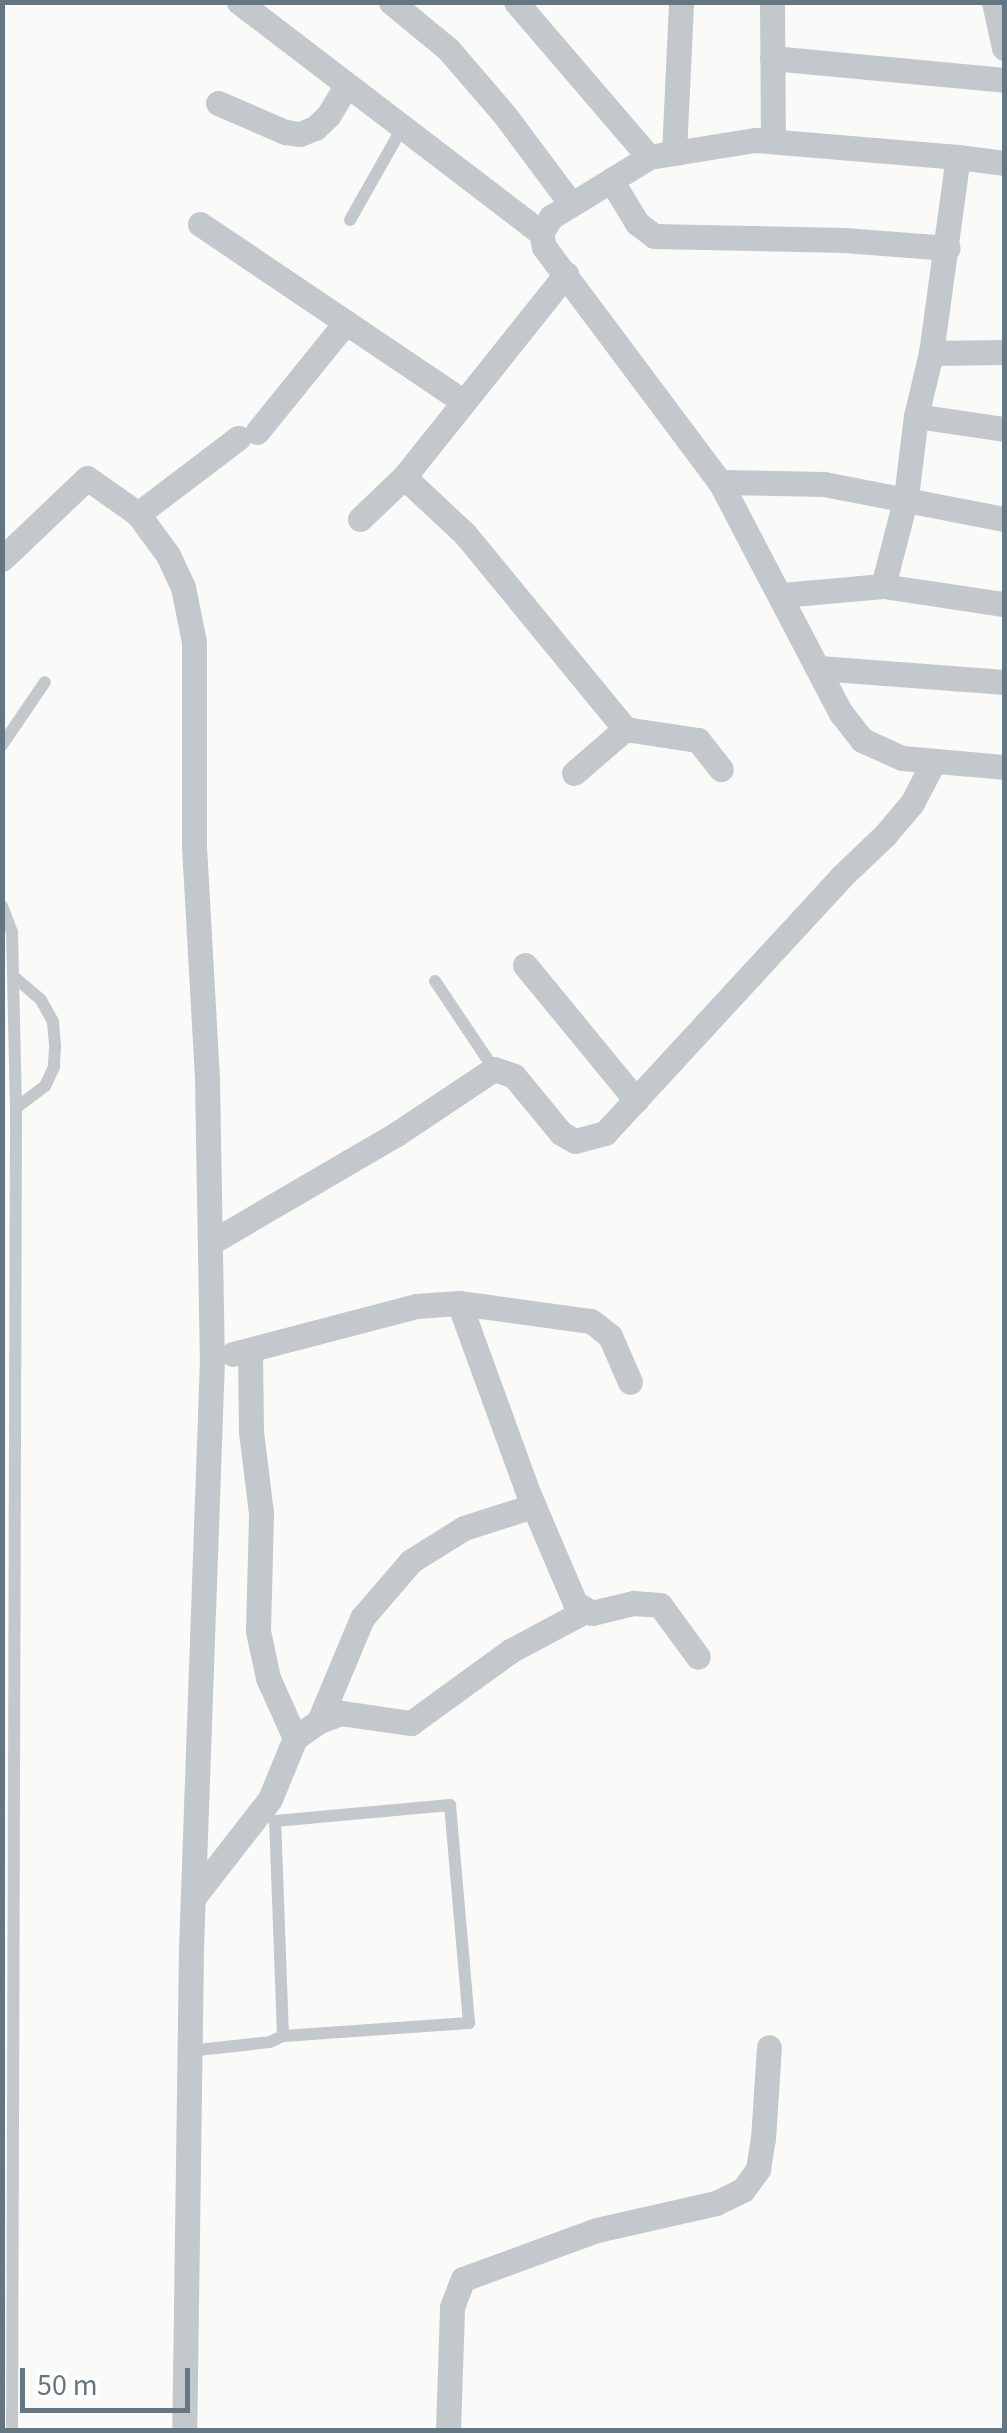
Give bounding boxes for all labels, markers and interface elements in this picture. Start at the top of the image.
scale bar [25,2348,195,2410]
text: 50 m [37,2364,98,2407]

